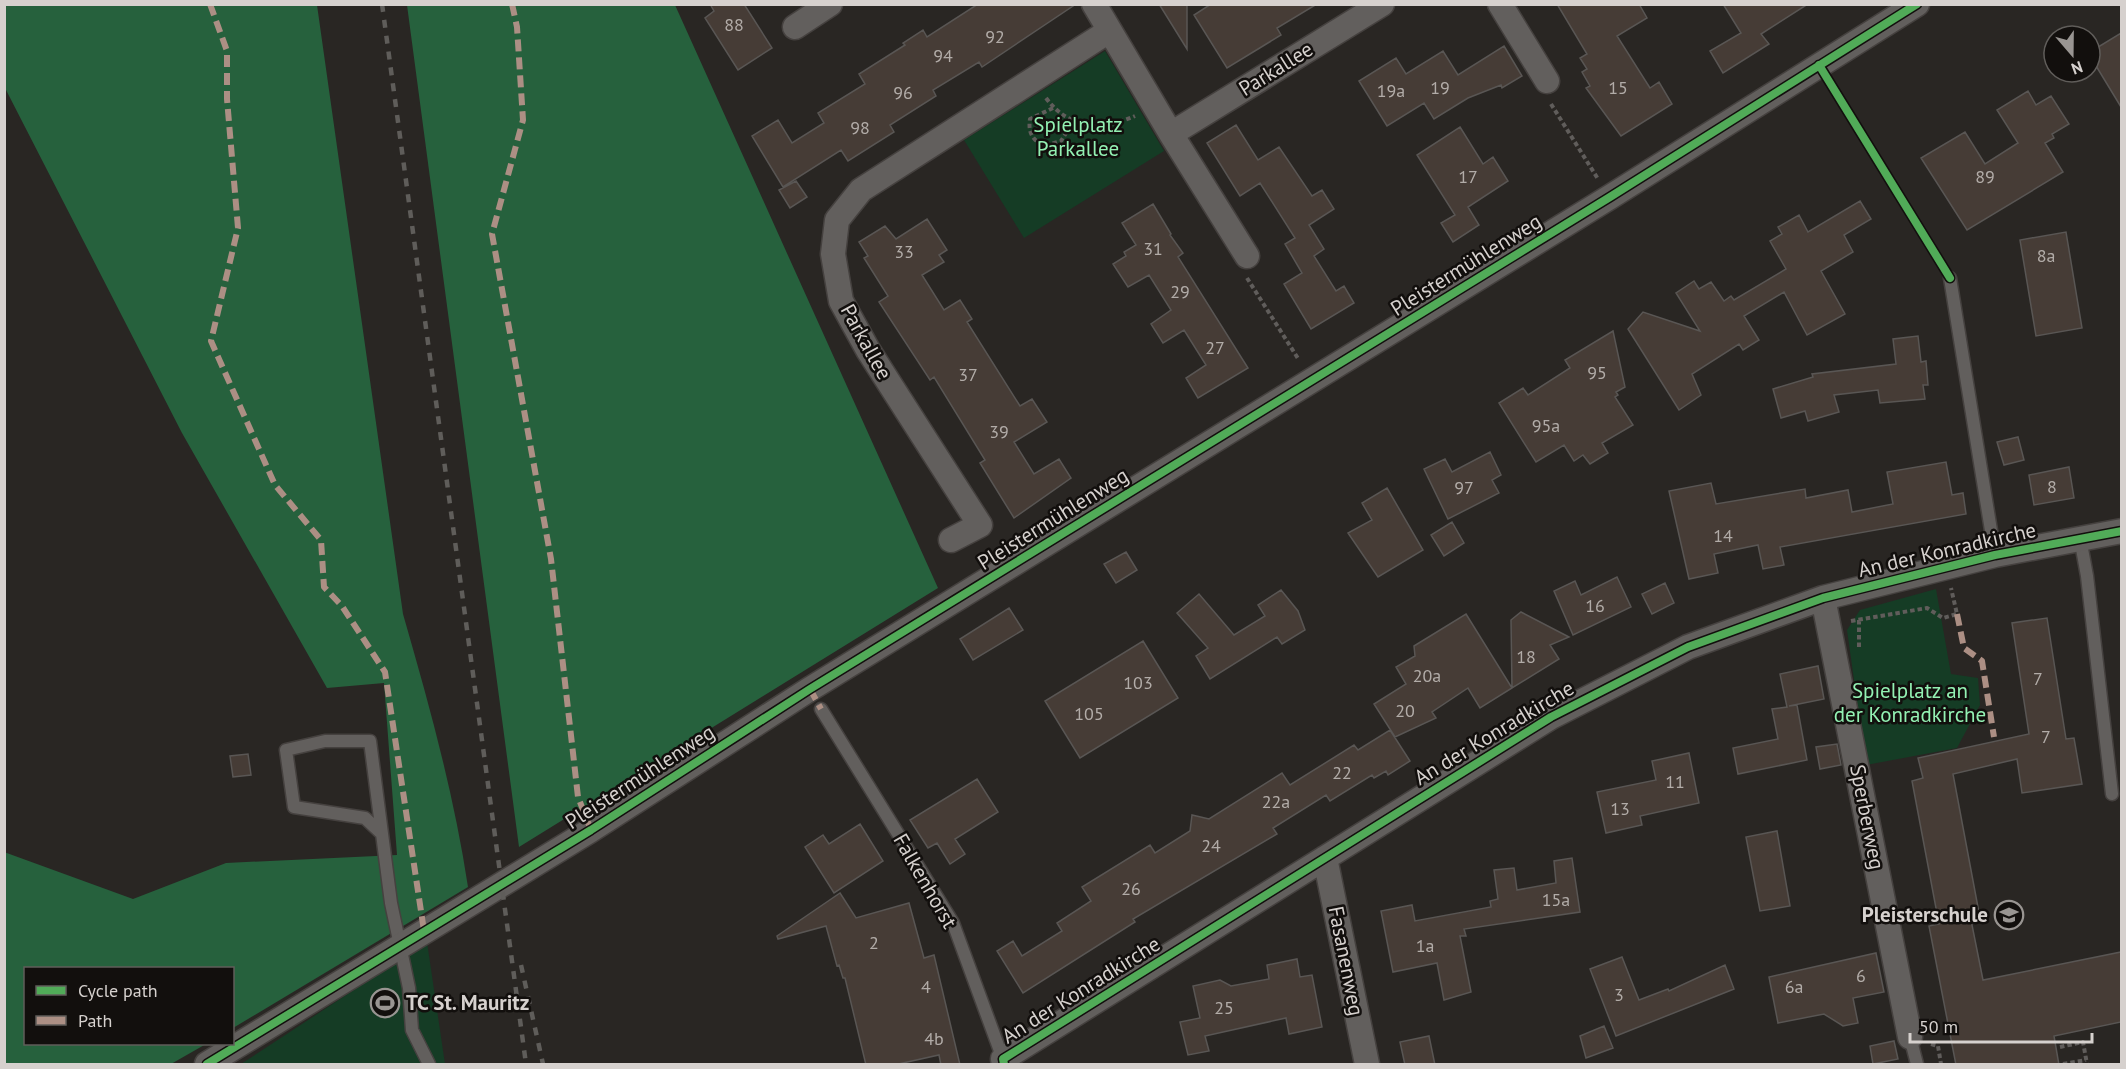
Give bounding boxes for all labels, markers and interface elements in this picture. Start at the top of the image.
house number: 88 [724,13,744,36]
north arrow [2042,24,2102,84]
house number: 92 [985,25,1005,48]
street label: Parkallee [1234,35,1318,102]
house number: 94 [933,44,953,67]
text: N [2069,57,2085,79]
house number: 19 [1430,76,1450,99]
house number: 15 [1608,76,1628,99]
house number: 19a [1377,79,1405,102]
house number: 96 [893,81,913,104]
park label: Spielplatz Parkallee [1033,111,1123,162]
house number: 98 [850,116,870,139]
house number: 17 [1458,165,1478,188]
house number: 89 [1975,165,1995,188]
street label: Pleistermühlenweg [1385,207,1546,322]
house number: 31 [1143,237,1163,260]
house number: 33 [894,240,914,263]
house number: 8a [2037,244,2055,267]
house number: 29 [1170,280,1190,303]
street label: Parkallee [835,299,898,384]
house number: 27 [1205,336,1225,359]
house number: 95 [1587,361,1607,384]
house number: 37 [958,363,978,386]
house number: 95a [1532,414,1560,437]
house number: 39 [989,420,1009,443]
street label: Pleistermühlenweg [972,461,1133,576]
house number: 8 [2047,475,2057,498]
house number: 97 [1454,476,1474,499]
street label: An der Konradkirche [1855,516,2039,583]
house number: 14 [1713,524,1733,547]
house number: 16 [1585,594,1605,617]
house number: 18 [1516,645,1536,668]
house number: 20a [1413,664,1441,687]
house number: 7 [2033,667,2043,690]
house number: 103 [1123,671,1153,694]
street label: An der Konradkirche [1409,674,1579,791]
park label: Spielplatz an der Konradkirche [1834,677,1986,728]
house number: 20 [1395,699,1415,722]
house number: 105 [1074,702,1104,725]
street label: Pleistermühlenweg [560,718,720,835]
house number: 7 [2041,725,2051,748]
house number: 22 [1332,761,1352,784]
street label: Sperberweg [1844,762,1891,872]
house number: 11 [1665,770,1685,793]
house number: 22a [1262,790,1290,813]
house number: 13 [1610,797,1630,820]
street label: Falkenhorst [887,828,963,933]
house number: 24 [1201,834,1221,857]
house number: 26 [1121,877,1141,900]
house number: 15a [1542,888,1570,911]
school or university icon: Pleisterschule [1993,899,2025,931]
place label: Pleisterschule [1862,901,1988,928]
street label: Fasanenweg [1323,904,1370,1018]
street label: An der Konradkirche [996,930,1165,1049]
house number: 2 [869,931,879,954]
house number: 1a [1416,934,1434,957]
house number: 6 [1856,964,1866,987]
legend [24,967,234,1045]
house number: 4 [921,975,931,998]
house number: 6a [1785,975,1803,998]
text: Cycle path [78,979,158,1002]
house number: 3 [1614,983,1624,1006]
sports icon: TC St. Mauritz [369,987,401,1019]
place label: TC St. Mauritz [406,989,529,1016]
house number: 25 [1214,996,1234,1019]
scale bar [1910,1006,2092,1044]
text: Path [78,1009,112,1032]
text: 50 m [1919,1015,1958,1038]
house number: 4b [924,1027,944,1050]

